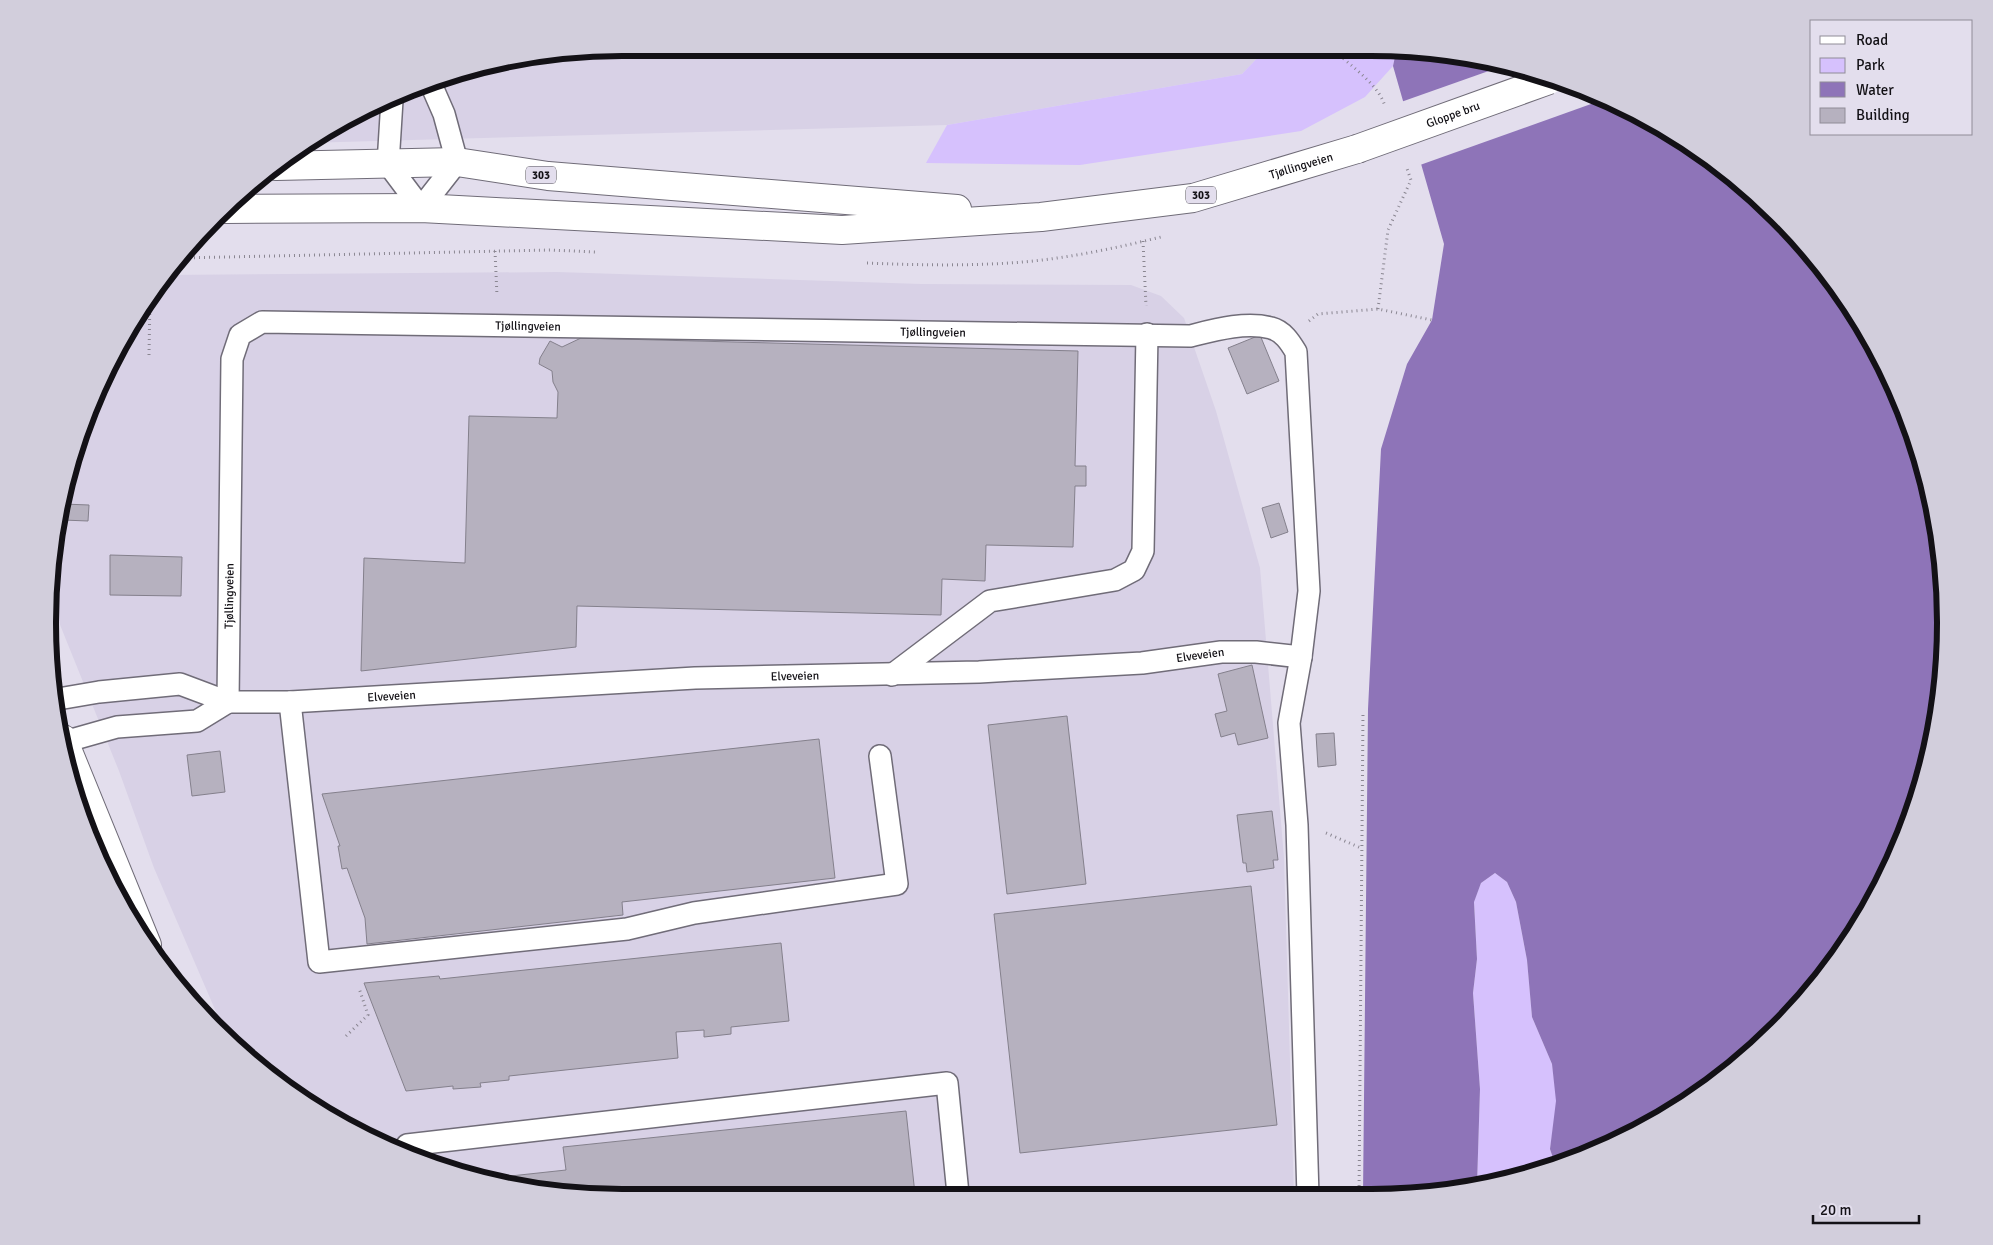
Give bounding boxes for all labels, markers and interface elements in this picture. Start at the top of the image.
legend [1810,20,1973,135]
text: Road [1856,31,1888,49]
text: Park [1856,56,1885,74]
text: Water [1856,81,1894,99]
street label: Gloppe bru [1424,98,1482,132]
text: Building [1856,106,1910,124]
street label: Tjøllingveien [1268,150,1335,183]
road number: 303 [526,166,556,184]
road number: 303 [1186,186,1216,204]
street label: Tjøllingveien [495,319,561,335]
street label: Tjøllingveien [900,325,966,341]
street label: Tjøllingveien [222,563,238,629]
street label: Elveveien [1175,645,1225,666]
street label: Elveveien [771,668,819,684]
street label: Elveveien [367,688,416,705]
scale bar [1813,1192,1919,1224]
text: 20 m [1820,1201,1851,1219]

